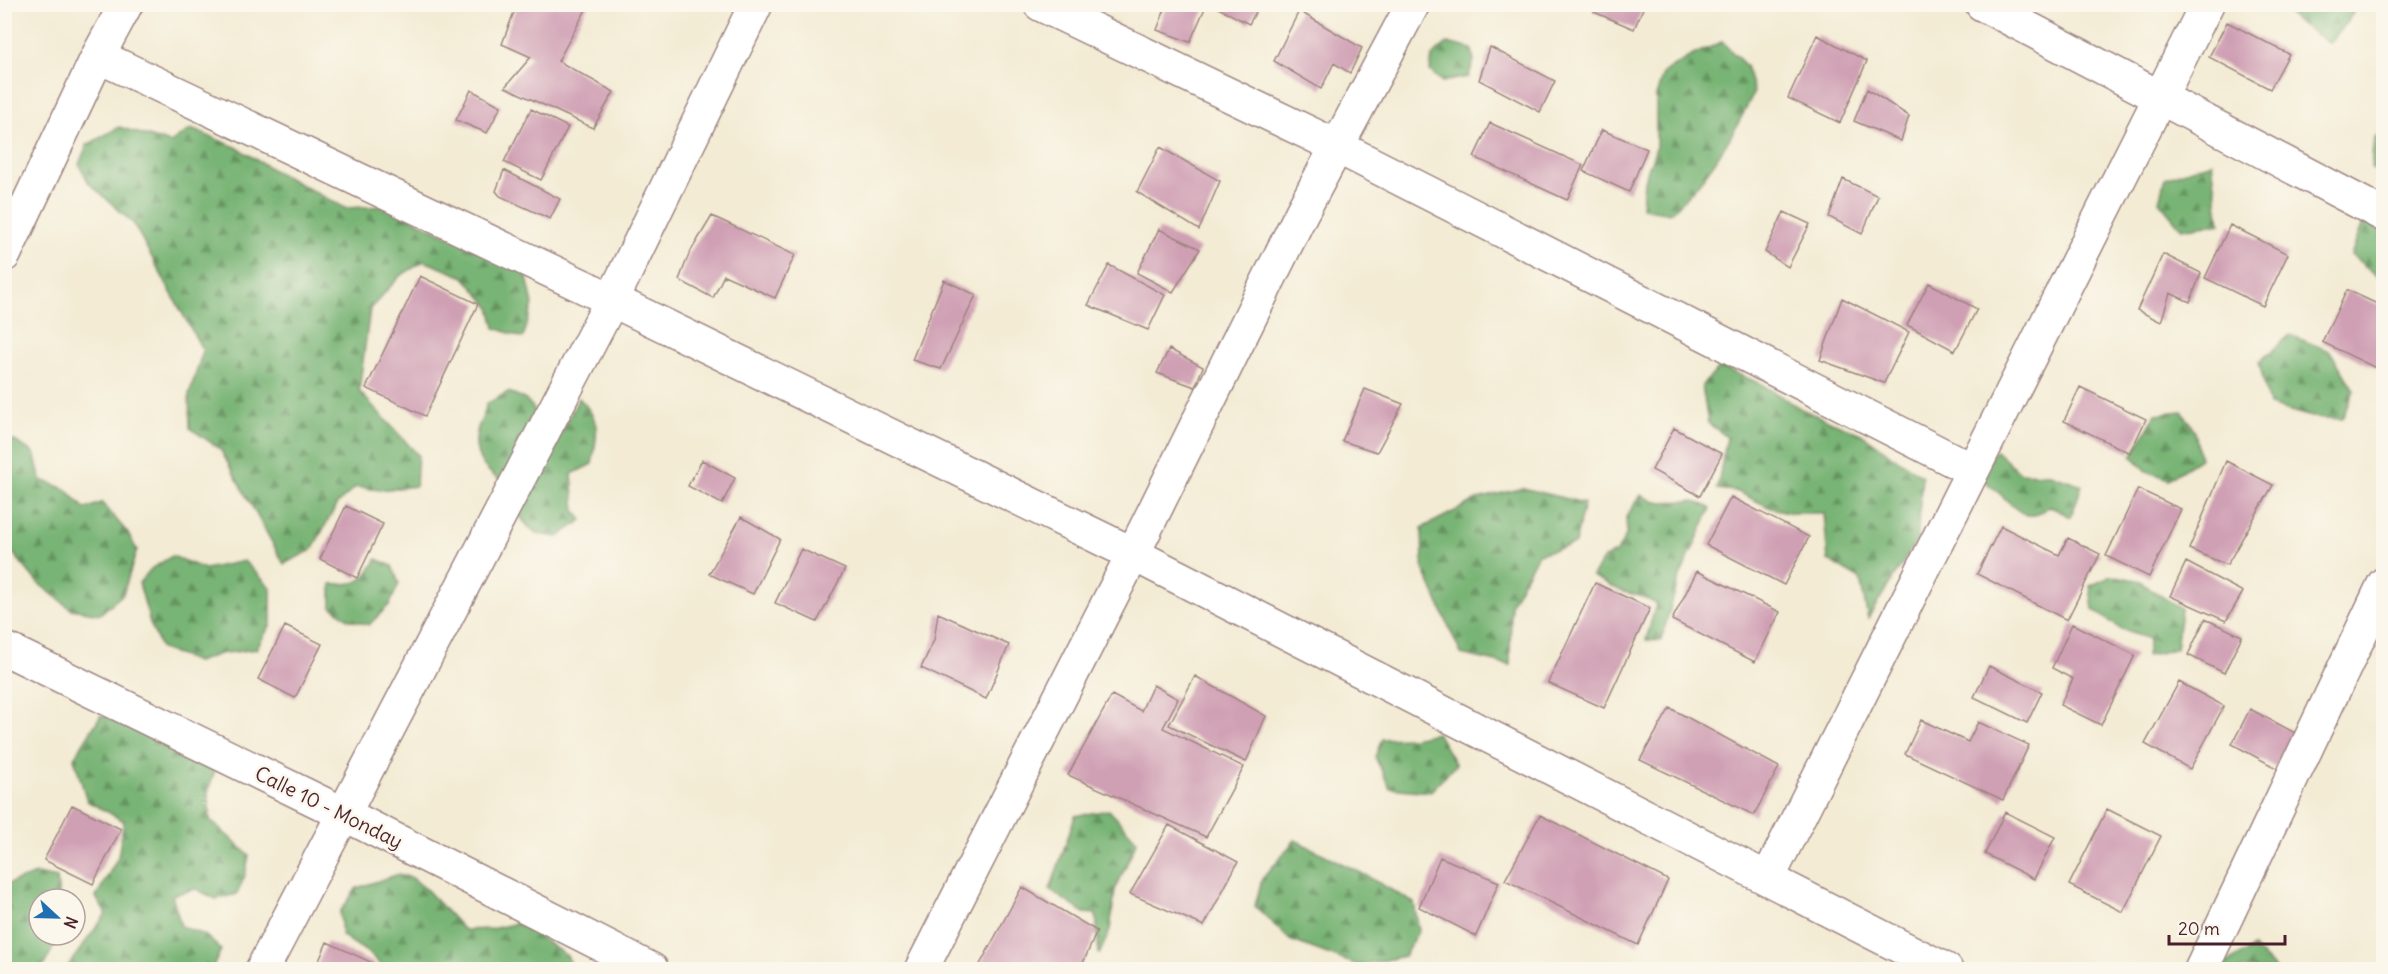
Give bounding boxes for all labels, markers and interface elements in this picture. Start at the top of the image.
street label: Calle 10 - Monday [251,760,407,854]
north arrow [27,887,87,947]
scale bar [2169,908,2284,946]
text: N [60,914,82,931]
text: 20 m [2178,917,2220,940]

